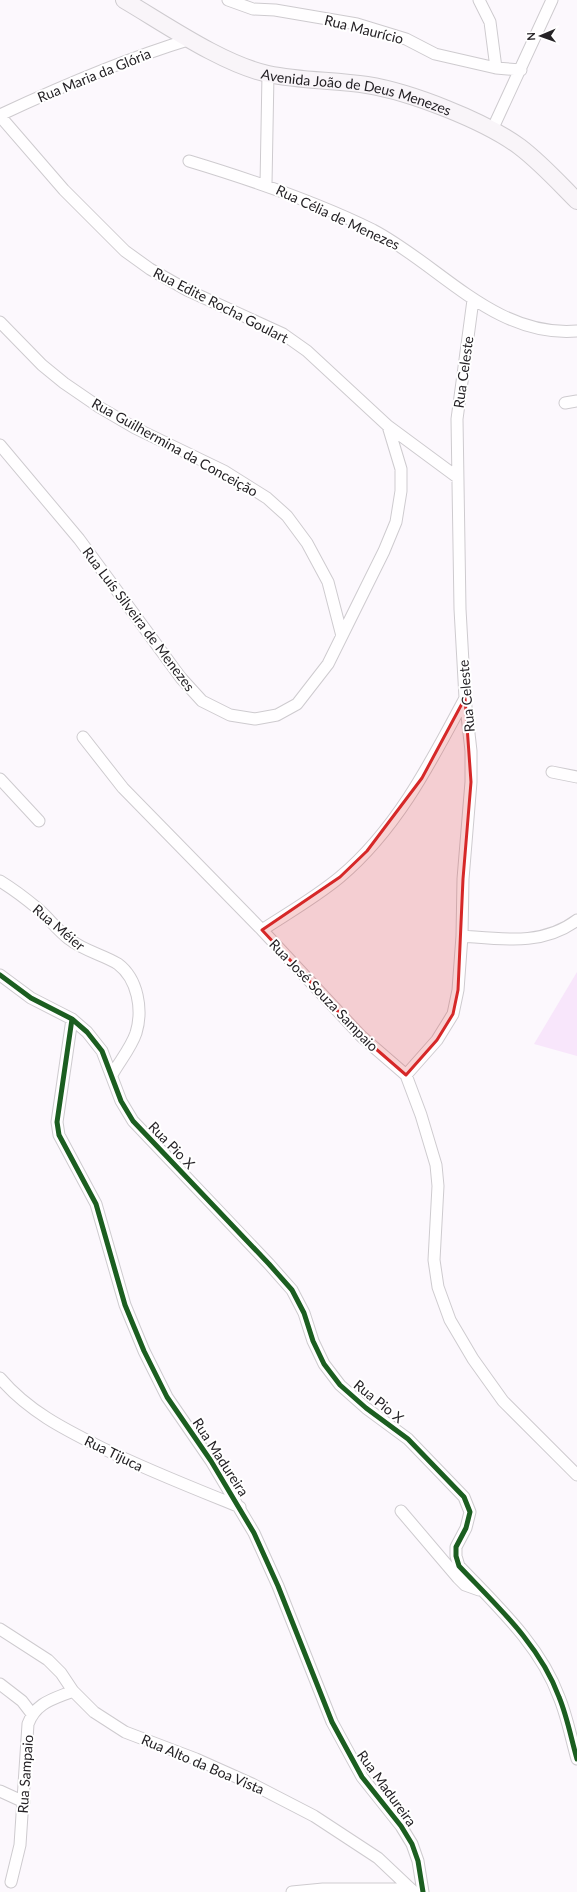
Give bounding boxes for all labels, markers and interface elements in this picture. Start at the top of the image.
street label: Rua Maurício [323,11,405,47]
north arrow [521,16,561,56]
text: N [524,32,537,41]
street label: Rua Maria da Glória [35,44,153,106]
street label: Avenida João de Deus Menezes [260,64,454,118]
street label: Rua Célia de Menezes [273,181,403,253]
street label: Rua Edite Rocha Goulart [151,264,291,346]
street label: Rua Celeste [450,335,476,409]
street label: Rua Guilhermina da Conceição [89,394,261,500]
street label: Rua Luís Silveira de Menezes [79,544,199,694]
street label: Rua Celeste [454,659,478,733]
street label: Rua Méier [29,900,89,954]
street label: Rua José Souza Sampaio [266,935,382,1055]
street label: Rua Pio X [145,1118,199,1172]
street label: Rua Pio X [351,1376,407,1426]
street label: Rua Madureira [189,1415,253,1499]
street label: Rua Tijuca [82,1432,146,1474]
street label: Rua Alto da Boa Vista [139,1730,267,1798]
street label: Rua Sampaio [14,1734,36,1814]
street label: Rua Madureira [354,1747,420,1829]

